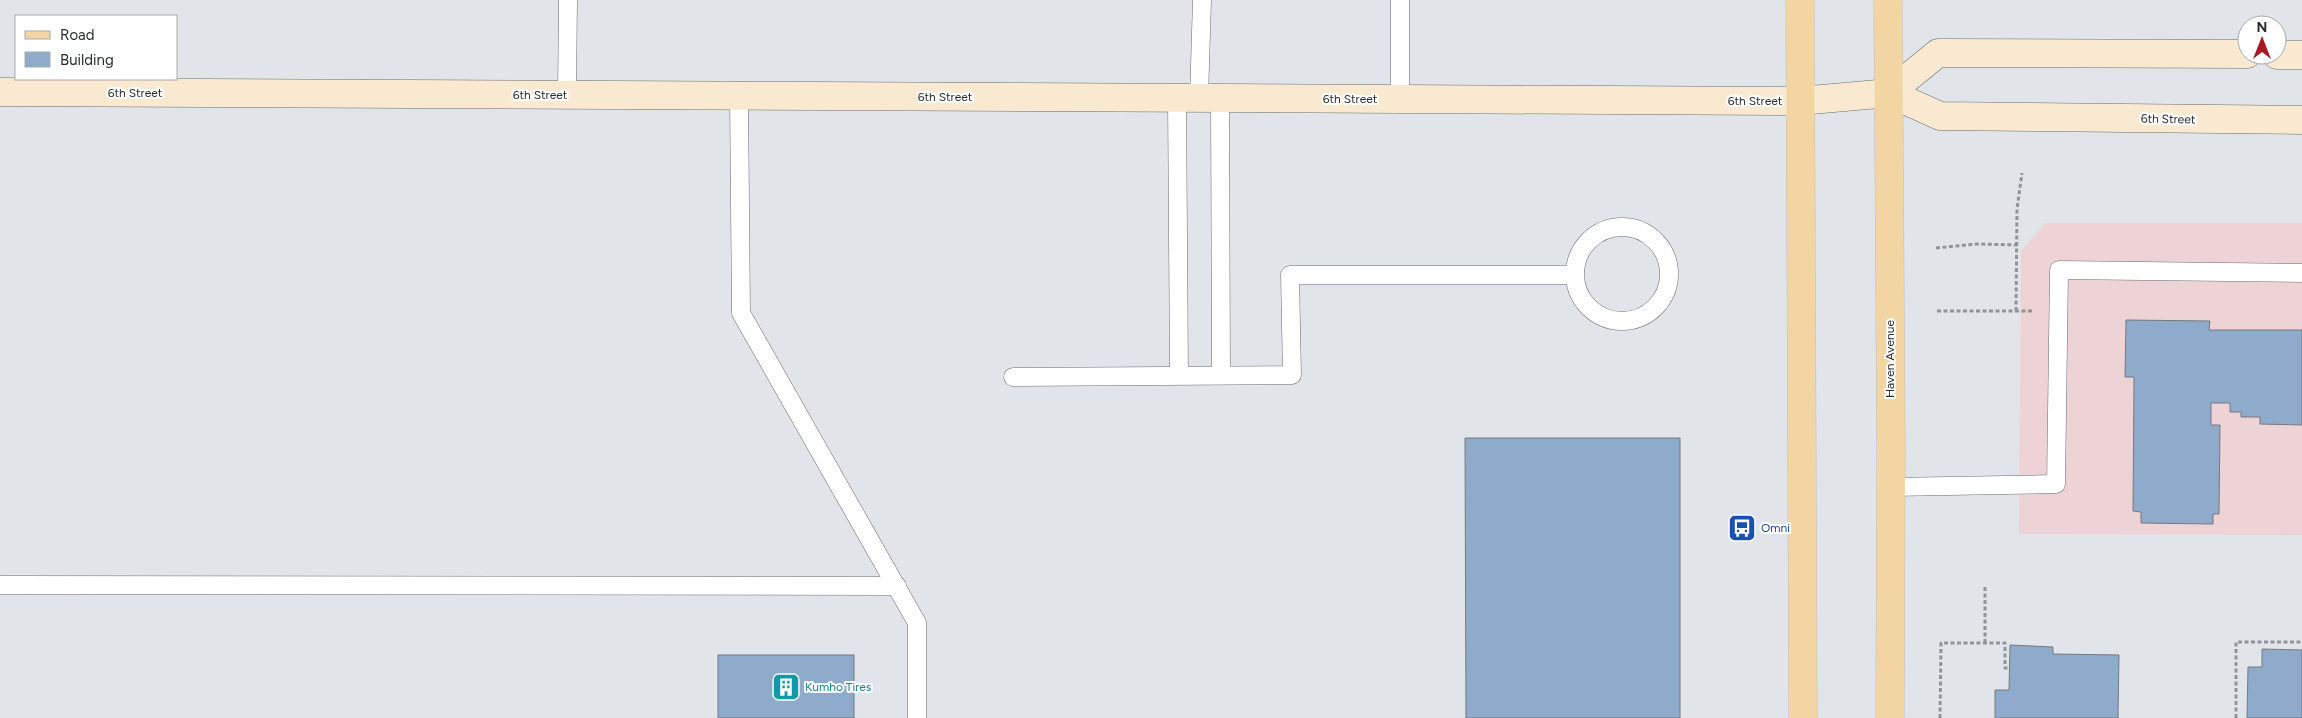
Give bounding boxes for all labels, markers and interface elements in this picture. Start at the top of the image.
legend [15,15,178,80]
north arrow [2237,15,2287,65]
text: N [2257,19,2267,36]
text: Road [60,26,95,44]
text: Building [60,51,114,69]
street label: 6th Street [108,86,163,100]
street label: 6th Street [513,88,568,102]
street label: 6th Street [918,90,973,104]
street label: 6th Street [1323,92,1378,106]
street label: 6th Street [1728,94,1783,108]
street label: 6th Street [2141,112,2196,126]
street label: Haven Avenue [1883,320,1897,398]
bus stop icon: Omni [1727,513,1757,543]
place label: Omni [1761,521,1790,535]
building icon: Kumho Tires [771,672,801,702]
place label: Kumho Tires [805,680,872,694]

